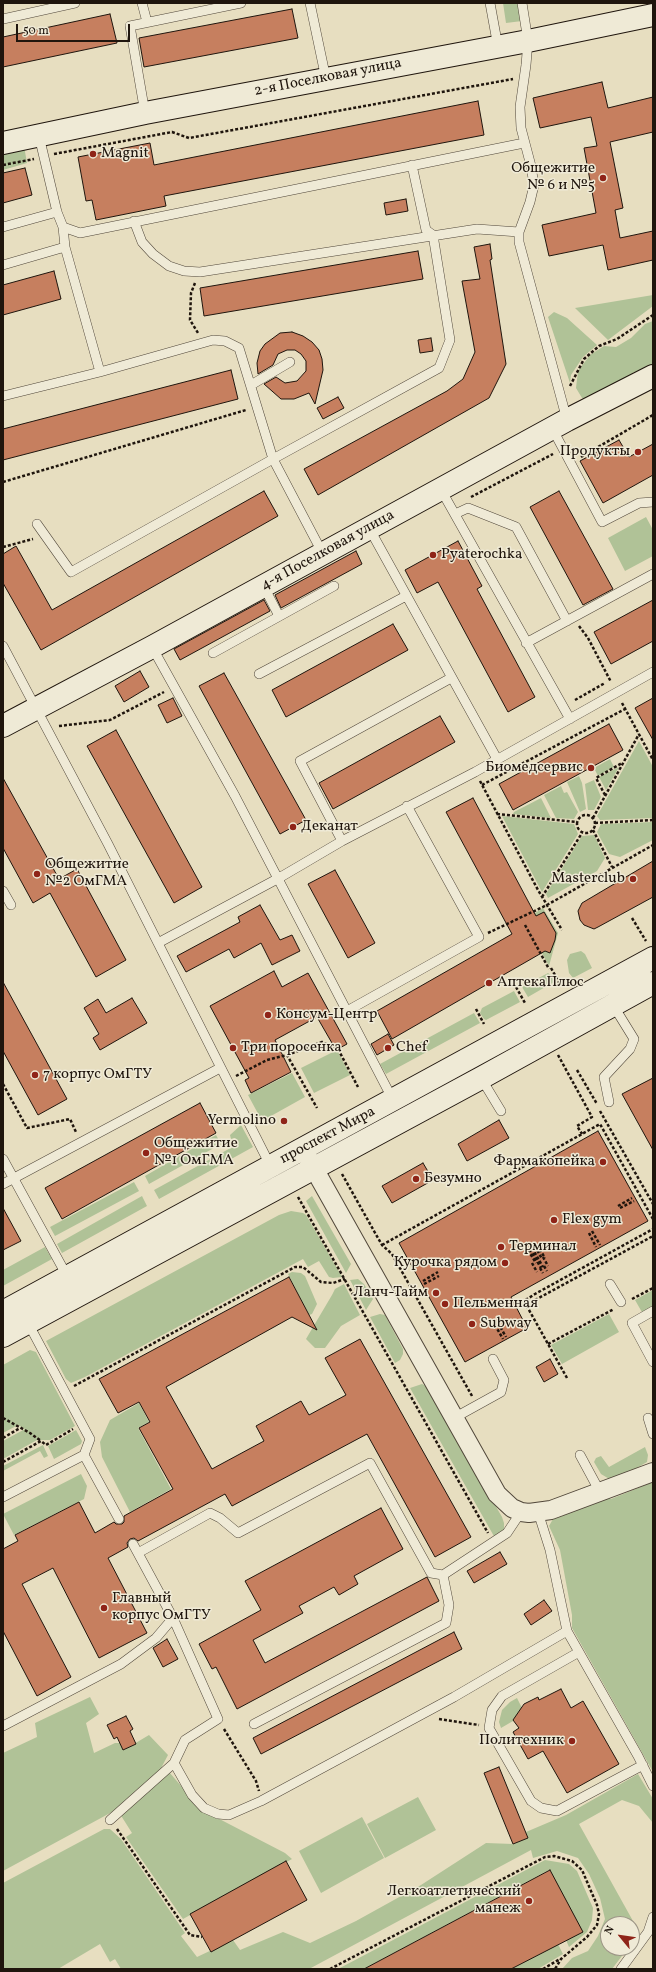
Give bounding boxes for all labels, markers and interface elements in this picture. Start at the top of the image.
scale bar [18,16,132,42]
text: 50 m [23,23,49,39]
street label: 2-я Поселковая улица [253,55,403,101]
place label: Magnit [101,145,149,163]
marker: Magnit [88,149,98,159]
place label: Общежитие № 6 и №5 [511,160,595,195]
marker: Общежитие № 6 и №5 [598,173,608,183]
place label: Продукты [560,443,630,461]
marker: Продукты [633,447,643,457]
street label: 4-я Поселковая улица [258,507,398,595]
place label: Pyaterochka [441,546,522,564]
marker: Pyaterochka [428,550,438,560]
place label: Биомедсервис [485,759,583,777]
marker: Биомедсервис [586,763,596,773]
place label: Деканат [301,818,358,836]
marker: Деканат [288,822,298,832]
place label: Общежитие №2 ОмГМА [45,856,129,891]
marker: Общежитие №2 ОмГМА [32,869,42,879]
place label: Masterclub [551,870,625,888]
marker: Masterclub [628,874,638,884]
place label: АптекаПлюс [497,974,584,992]
marker: АптекаПлюс [484,978,494,988]
place label: Консум-Центр [276,1006,377,1024]
marker: Консум-Центр [263,1010,273,1020]
place label: Три поросенка [241,1039,342,1057]
place label: Chef [396,1039,427,1057]
marker: Три поросенка [228,1043,238,1053]
marker: Chef [383,1043,393,1053]
place label: 7 корпус ОмГТУ [43,1066,152,1084]
marker: 7 корпус ОмГТУ [30,1070,40,1080]
street label: проспект Мира [277,1103,379,1169]
place label: Yermolino [207,1112,276,1130]
marker: Yermolino [279,1116,289,1126]
place label: Общежитие №1 ОмГМА [154,1135,238,1170]
marker: Общежитие №1 ОмГМА [141,1148,151,1158]
place label: Фармакопейка [494,1153,595,1171]
marker: Фармакопейка [598,1157,608,1167]
place label: Безумно [424,1170,482,1188]
marker: Безумно [411,1174,421,1184]
place label: Flex gym [562,1211,622,1229]
marker: Flex gym [549,1215,559,1225]
place label: Терминал [509,1238,576,1256]
marker: Терминал [496,1242,506,1252]
place label: Курочка рядом [394,1254,497,1272]
marker: Курочка рядом [500,1258,510,1268]
place label: Ланч-Тайм [353,1284,428,1302]
marker: Ланч-Тайм [431,1288,441,1298]
place label: Пельменная [453,1295,538,1313]
marker: Пельменная [440,1299,450,1309]
place label: Subway [480,1315,532,1333]
marker: Subway [467,1319,477,1329]
place label: Главный корпус ОмГТУ [112,1590,211,1625]
marker: Главный корпус ОмГТУ [99,1603,109,1613]
place label: Политехник [479,1732,564,1750]
marker: Политехник [567,1736,577,1746]
place label: Легкоатлетический манеж [387,1883,521,1918]
marker: Легкоатлетический манеж [524,1896,534,1906]
north arrow [600,1916,640,1956]
text: N [601,1923,618,1938]

